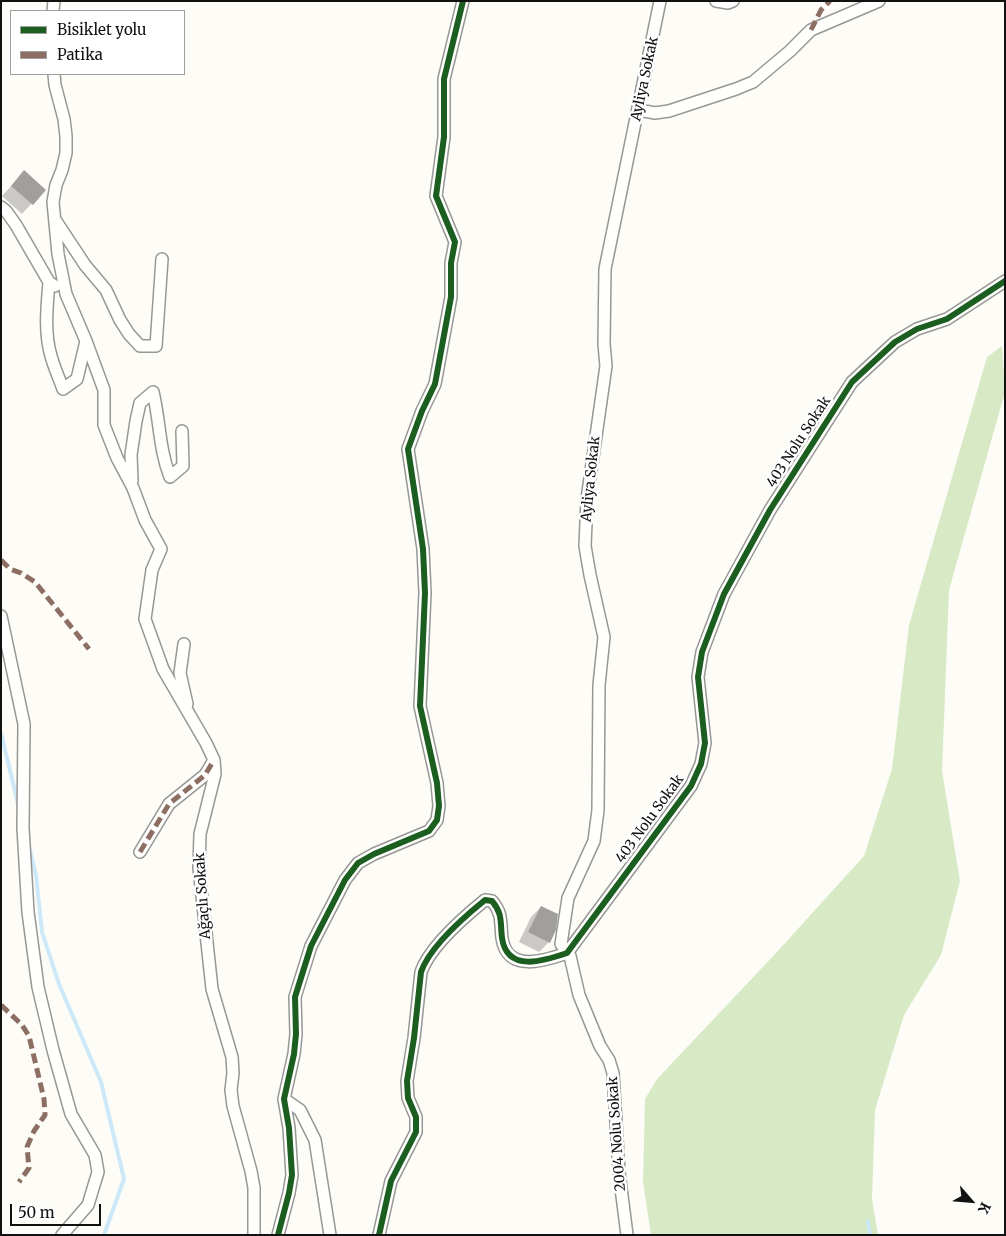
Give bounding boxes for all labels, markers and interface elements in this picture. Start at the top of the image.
legend [10,10,185,75]
text: Bisiklet yolu [57,20,147,39]
street label: Ayliya Sokak [628,35,662,123]
text: Patika [57,45,103,64]
street label: 403 Nolu Sokak [763,393,835,491]
street label: Ayliya Sokak [578,435,604,523]
street label: 403 Nolu Sokak [612,772,688,866]
street label: Ağaçlı Sokak [192,852,214,940]
street label: 2004 Nolu Sokak [605,1076,629,1192]
north arrow [946,1176,996,1226]
scale bar [12,1194,104,1226]
text: K [974,1199,995,1217]
text: 50 m [18,1203,55,1222]

